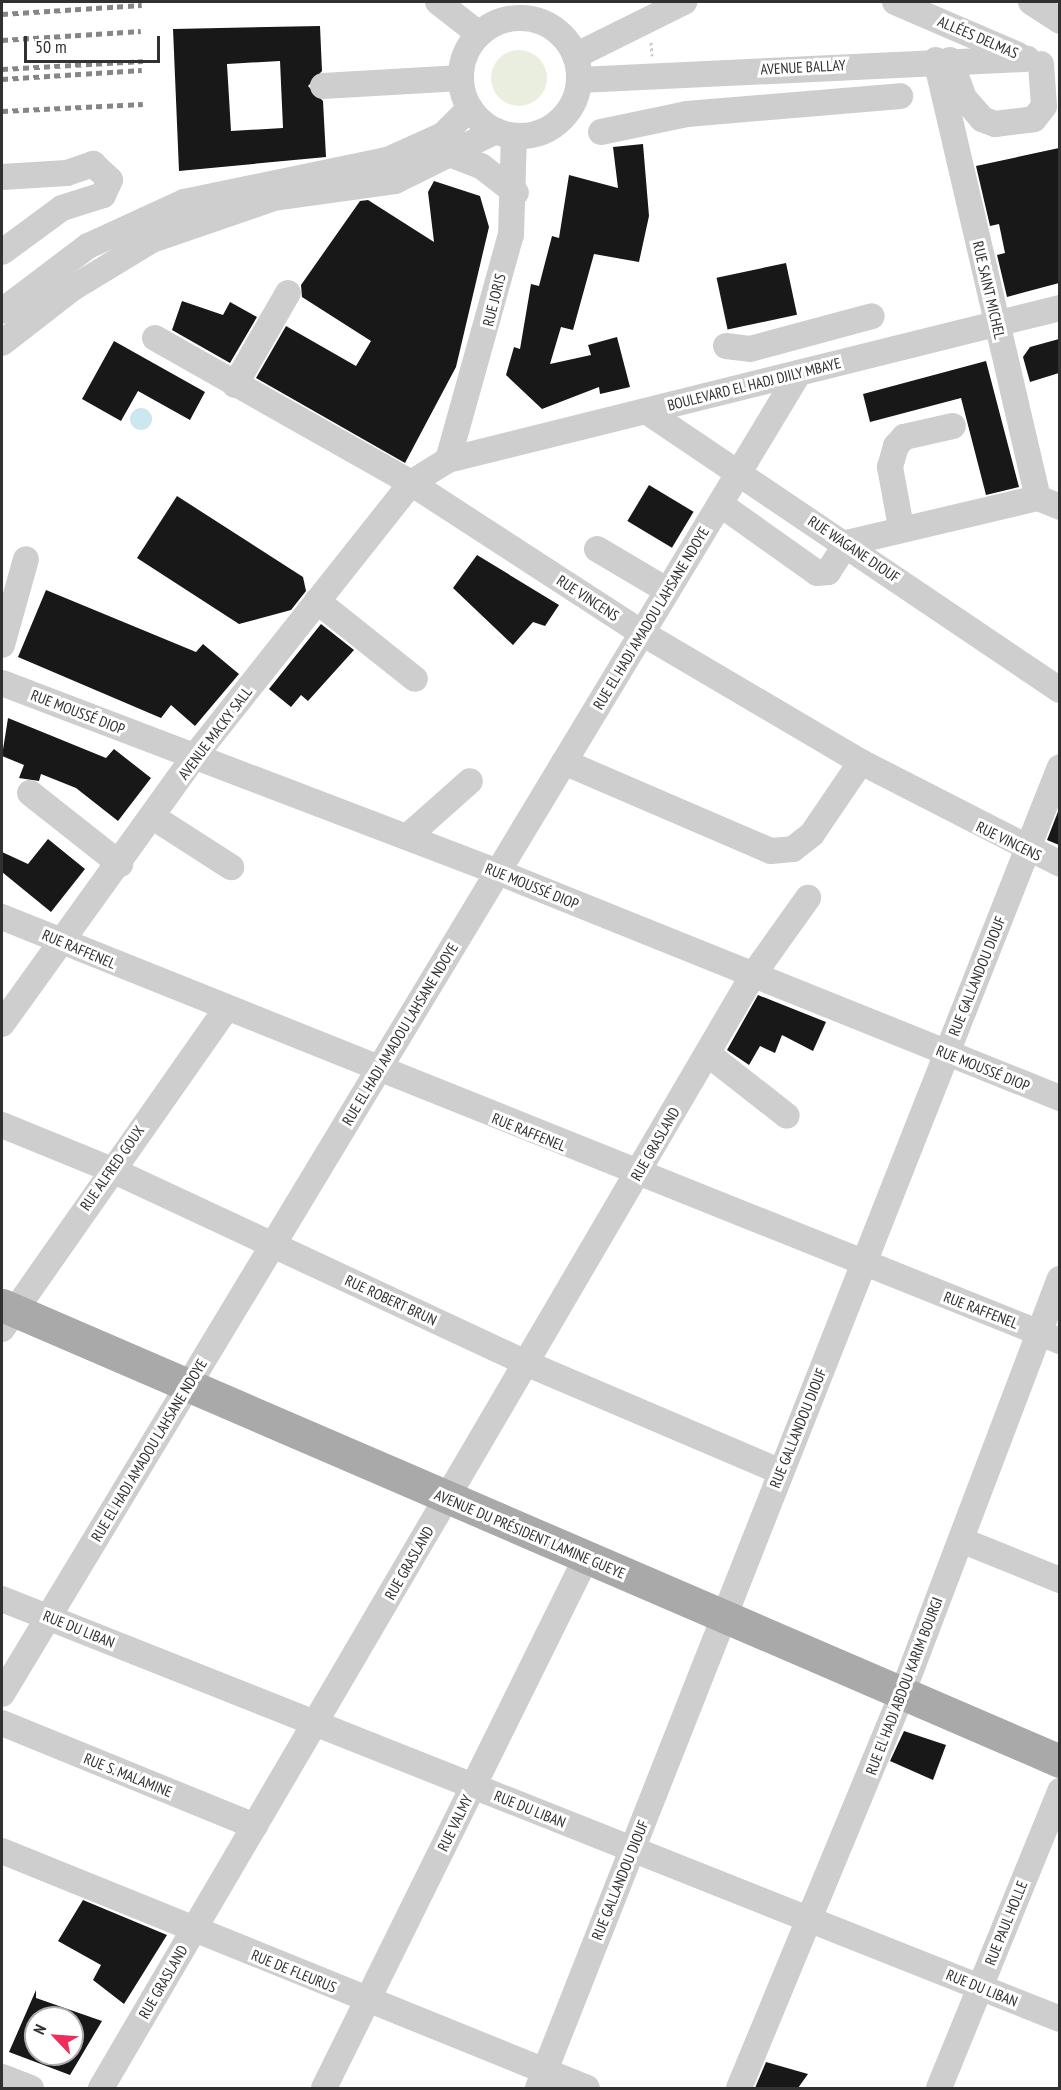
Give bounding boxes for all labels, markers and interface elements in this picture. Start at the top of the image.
street label: ALLÉES DELMAS [935,12,1021,62]
scale bar [27,24,164,62]
text: 50 m [35,35,67,58]
street label: AVENUE BALLAY [760,56,846,78]
street label: RUE SAINT MICHEL [969,239,1009,341]
street label: RUE JORIS [479,272,509,328]
street label: BOULEVARD EL HADJ DJILY MBAYE [665,354,843,414]
street label: RUE WAGANE DIOUF [805,512,903,586]
street label: RUE EL HADJ AMADOU LAHSANE NDOYE [589,523,713,713]
street label: RUE VINCENS [553,571,623,625]
street label: AVENUE MACKY SALL [174,683,256,783]
street label: RUE MOUSSÉ DIOP [29,686,127,738]
street label: RUE VINCENS [973,817,1045,865]
street label: RUE MOUSSÉ DIOP [483,859,581,913]
street label: RUE GALLANDOU DIOUF [945,914,1009,1038]
street label: RUE RAFFENEL [40,925,118,973]
street label: RUE EL HADJ AMADOU LAHSANE NDOYE [338,939,462,1129]
street label: RUE MOUSSÉ DIOP [934,1041,1032,1095]
street label: RUE GRASLAND [627,1104,683,1184]
street label: RUE RAFFENEL [489,1109,569,1155]
street label: RUE ALFRED GOUX [76,1122,148,1214]
street label: RUE ROBERT BRUN [342,1271,440,1329]
street label: RUE RAFFENEL [941,1288,1021,1332]
street label: RUE EL HADJ AMADOU LAHSANE NDOYE [87,1355,211,1545]
street label: RUE GALLANDOU DIOUF [766,1366,830,1490]
street label: AVENUE DU PRÉSIDENT LAMINE GUEYE [432,1485,628,1583]
street label: RUE GRASLAND [381,1523,437,1603]
street label: RUE EL HADJ ABDOU KARIM BOURGI [862,1594,946,1778]
street label: RUE DU LIBAN [41,1607,117,1651]
street label: RUE S. MALAMINE [81,1749,175,1801]
street label: RUE DU LIBAN [492,1787,568,1831]
street label: RUE VALMY [434,1792,476,1854]
street label: RUE GALLANDOU DIOUF [588,1818,652,1942]
street label: RUE PAUL HOLLE [981,1878,1031,1968]
street label: RUE GRASLAND [135,1942,191,2022]
street label: RUE DE FLEURUS [249,1946,339,1996]
street label: RUE DU LIBAN [944,1966,1020,2010]
north arrow [24,2006,84,2066]
text: N [29,2021,50,2037]

